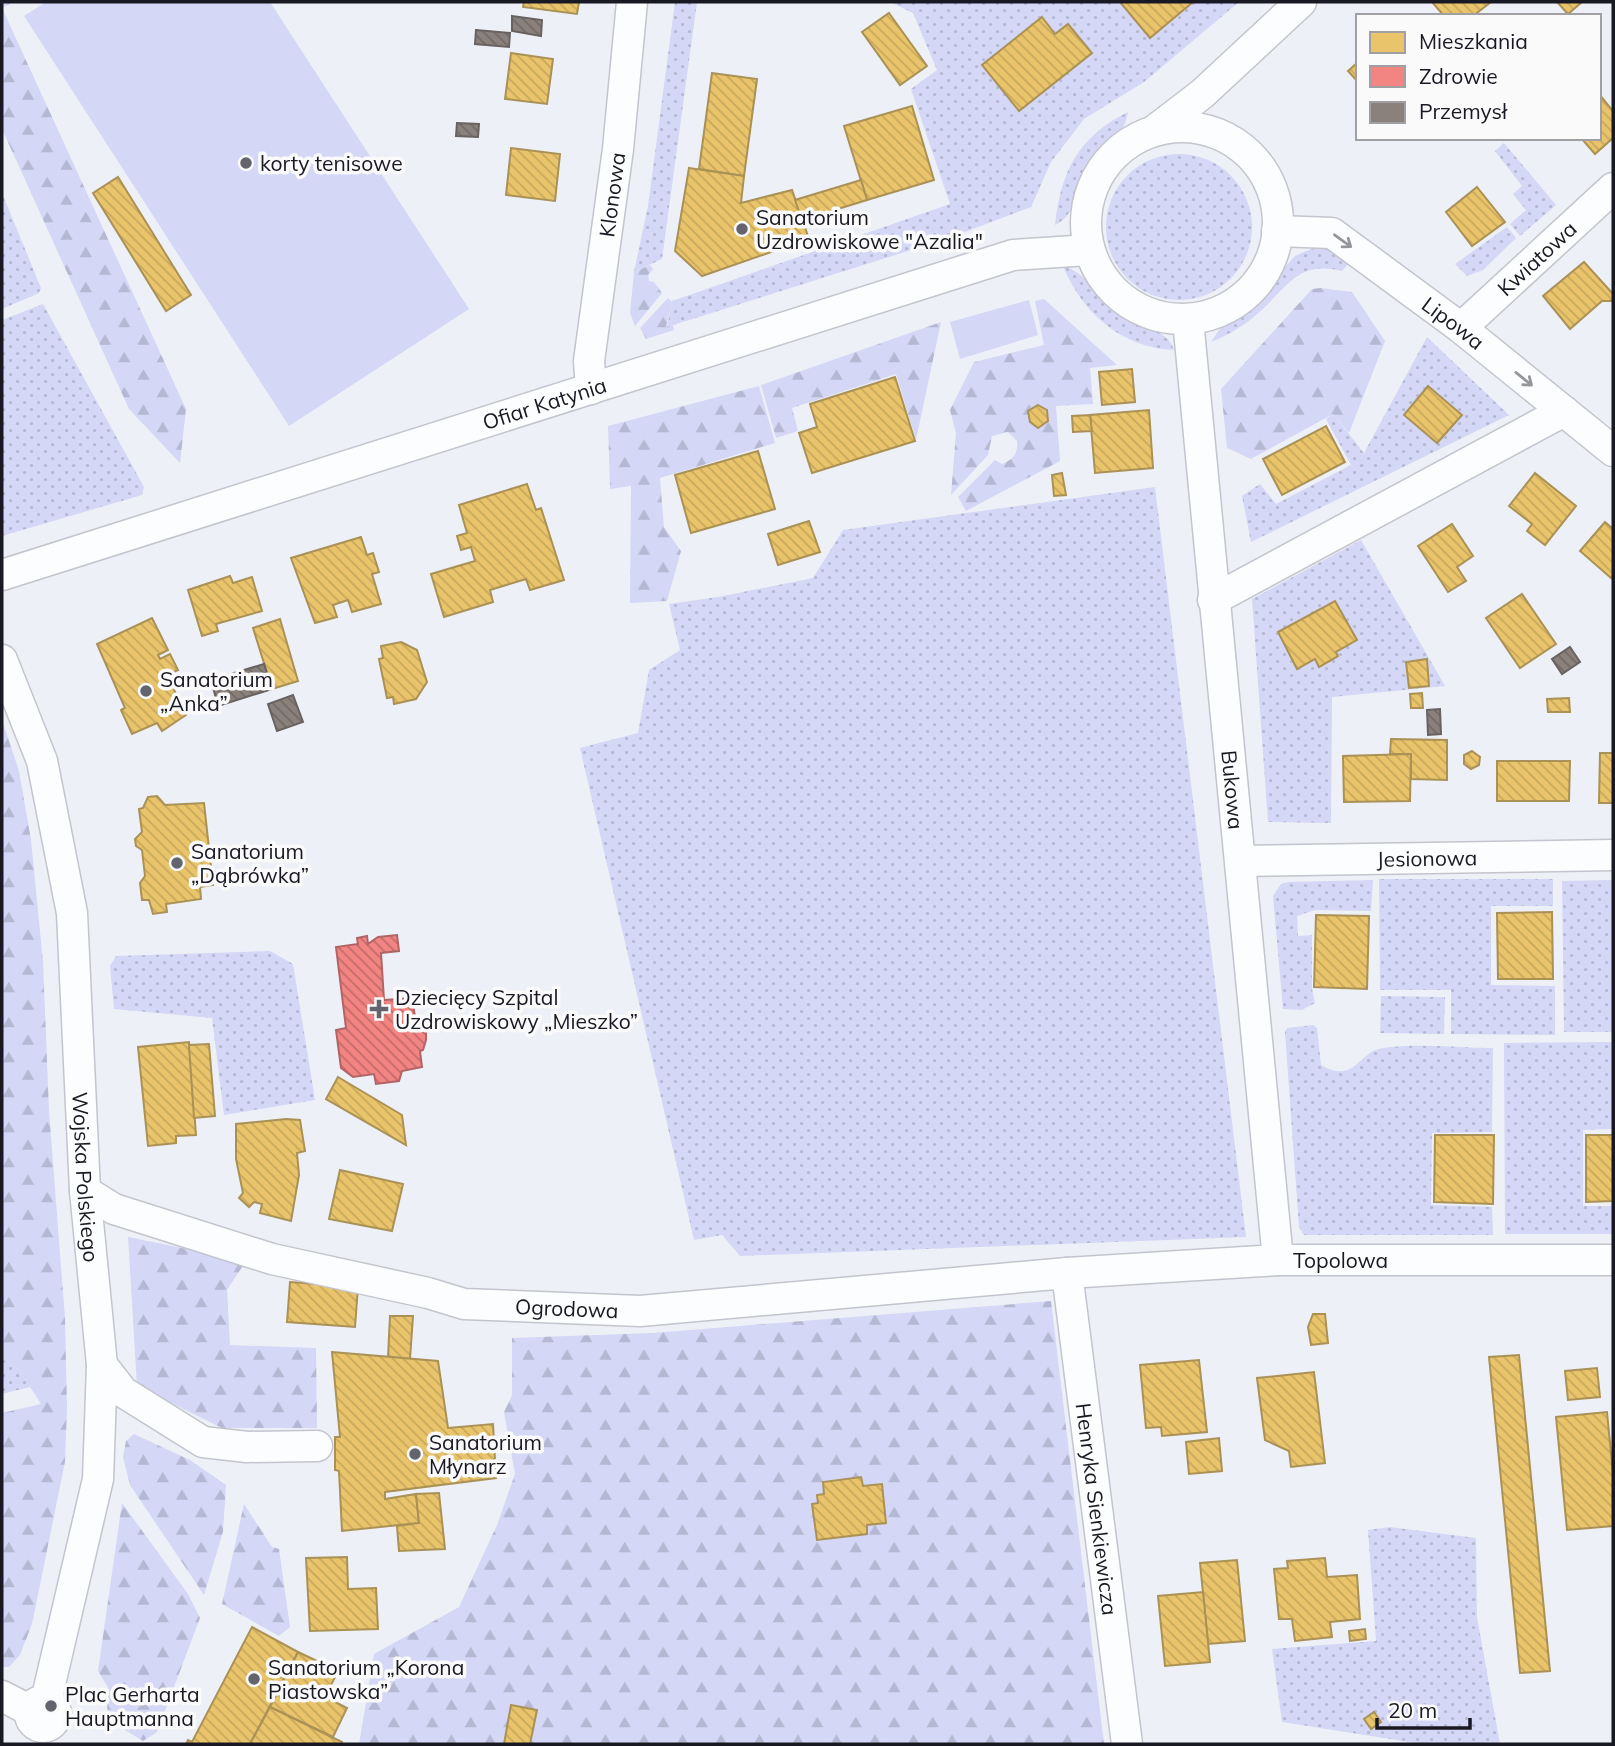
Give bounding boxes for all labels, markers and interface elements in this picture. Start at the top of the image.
legend [1356,14,1601,140]
text: Mieszkania [1419,28,1528,54]
text: Zdrowie [1419,63,1498,89]
text: Przemysł [1419,98,1508,124]
place label: korty tenisowe [260,150,403,176]
street label: Klonowa [593,151,630,239]
marker: korty tenisowe [238,155,254,171]
place label: Sanatorium Uzdrowiskowe "Azalia" [756,204,983,254]
street label: Kwiatowa [1492,215,1582,301]
marker: Sanatorium Uzdrowiskowe "Azalia" [734,221,750,237]
one-way arrow [1333,234,1352,248]
street label: Lipowa [1417,291,1490,355]
one-way arrow [1514,371,1532,387]
street label: Ofiar Katynia [479,372,610,435]
place label: Sanatorium „Anka” [160,666,273,716]
marker: Sanatorium „Anka” [138,683,154,699]
street label: Bukowa [1216,749,1250,831]
place label: Sanatorium „Dąbrówka” [191,838,309,888]
street label: Jesionowa [1376,844,1477,872]
marker: Sanatorium „Dąbrówka” [169,855,185,871]
place label: Dziecięcy Szpital Uzdrowiskowy „Mieszko” [395,984,638,1034]
marker: Dziecięcy Szpital Uzdrowiskowy „Mieszko” [369,999,389,1019]
street label: Wojska Polskiego [67,1091,105,1264]
street label: Topolowa [1293,1247,1388,1273]
street label: Ogrodowa [515,1293,619,1323]
street label: Henryka Sienkiewicza [1071,1401,1123,1617]
place label: Sanatorium Młynarz [429,1429,542,1479]
marker: Sanatorium Młynarz [407,1446,423,1462]
place label: Sanatorium „Korona Piastowska” [268,1654,464,1704]
marker: Sanatorium „Korona Piastowska” [246,1671,262,1687]
place label: Plac Gerharta Hauptmanna [65,1681,200,1731]
scale bar [1377,1686,1470,1730]
text: 20 m [1388,1697,1437,1723]
marker: Plac Gerharta Hauptmanna [43,1698,59,1714]

